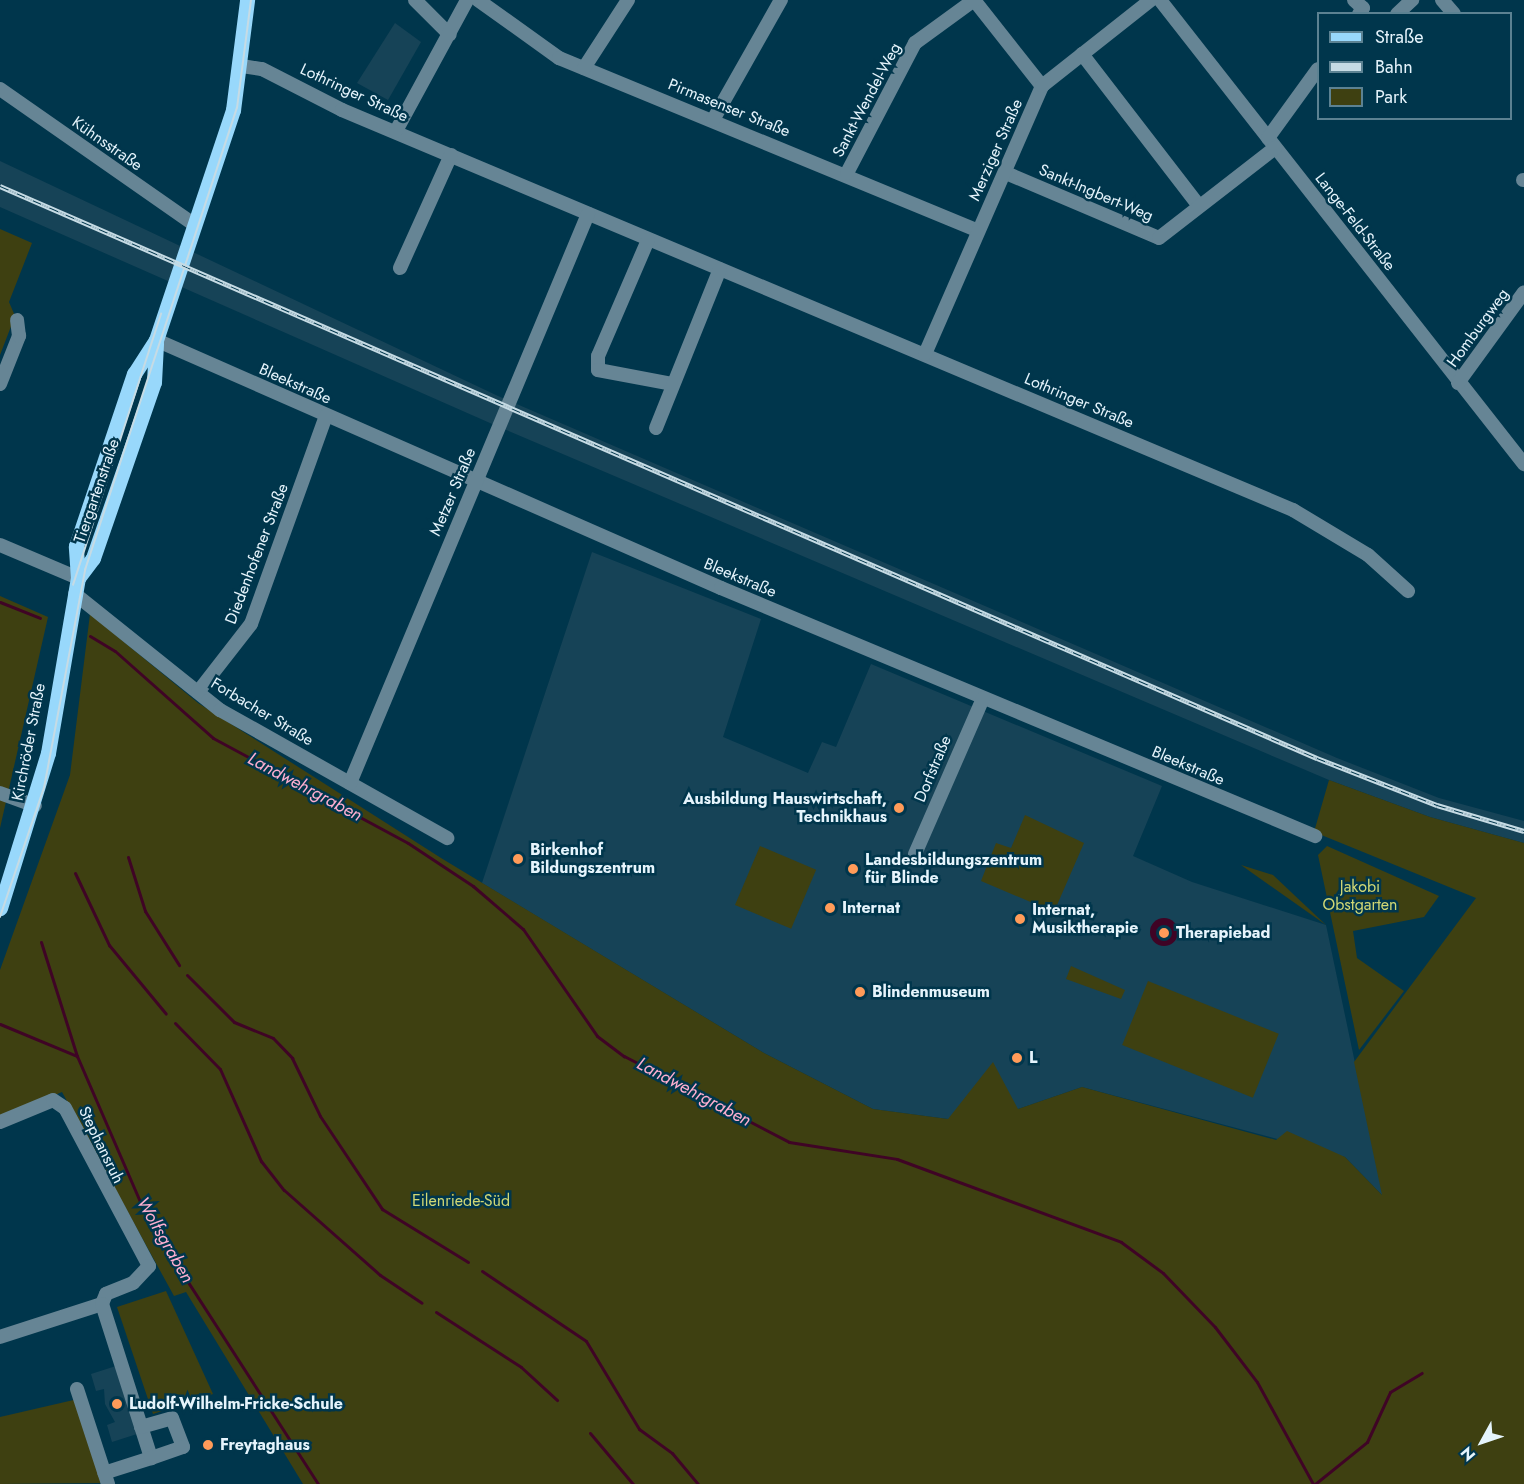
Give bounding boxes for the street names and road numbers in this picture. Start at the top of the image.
street label: Sankt-Wendel-Weg [829,40,905,160]
street label: Lothringer Straße [297,60,411,126]
street label: Pirmasenser Straße [665,75,793,141]
street label: Merziger Straße [965,96,1027,204]
street label: Kühnsstraße [68,113,146,175]
street label: Sankt-Ingbert-Weg [1036,160,1156,226]
street label: Lange-Feld-Straße [1311,169,1399,275]
street label: Homburgweg [1443,285,1513,371]
street label: Bleekstraße [256,360,334,408]
street label: Lothringer Straße [1021,369,1137,433]
street label: Tiergartenstraße [70,437,124,545]
street label: Metzer Straße [426,445,480,539]
street label: Diedenhofener Straße [221,481,293,627]
street label: Bleekstraße [701,554,779,602]
street label: Forbacher Straße [207,674,317,750]
street label: Kirchröder Straße [8,682,50,802]
street label: Dorfstraße [910,733,956,805]
street label: Bleekstraße [1149,742,1227,790]
street label: Stephansruh [74,1103,128,1187]

